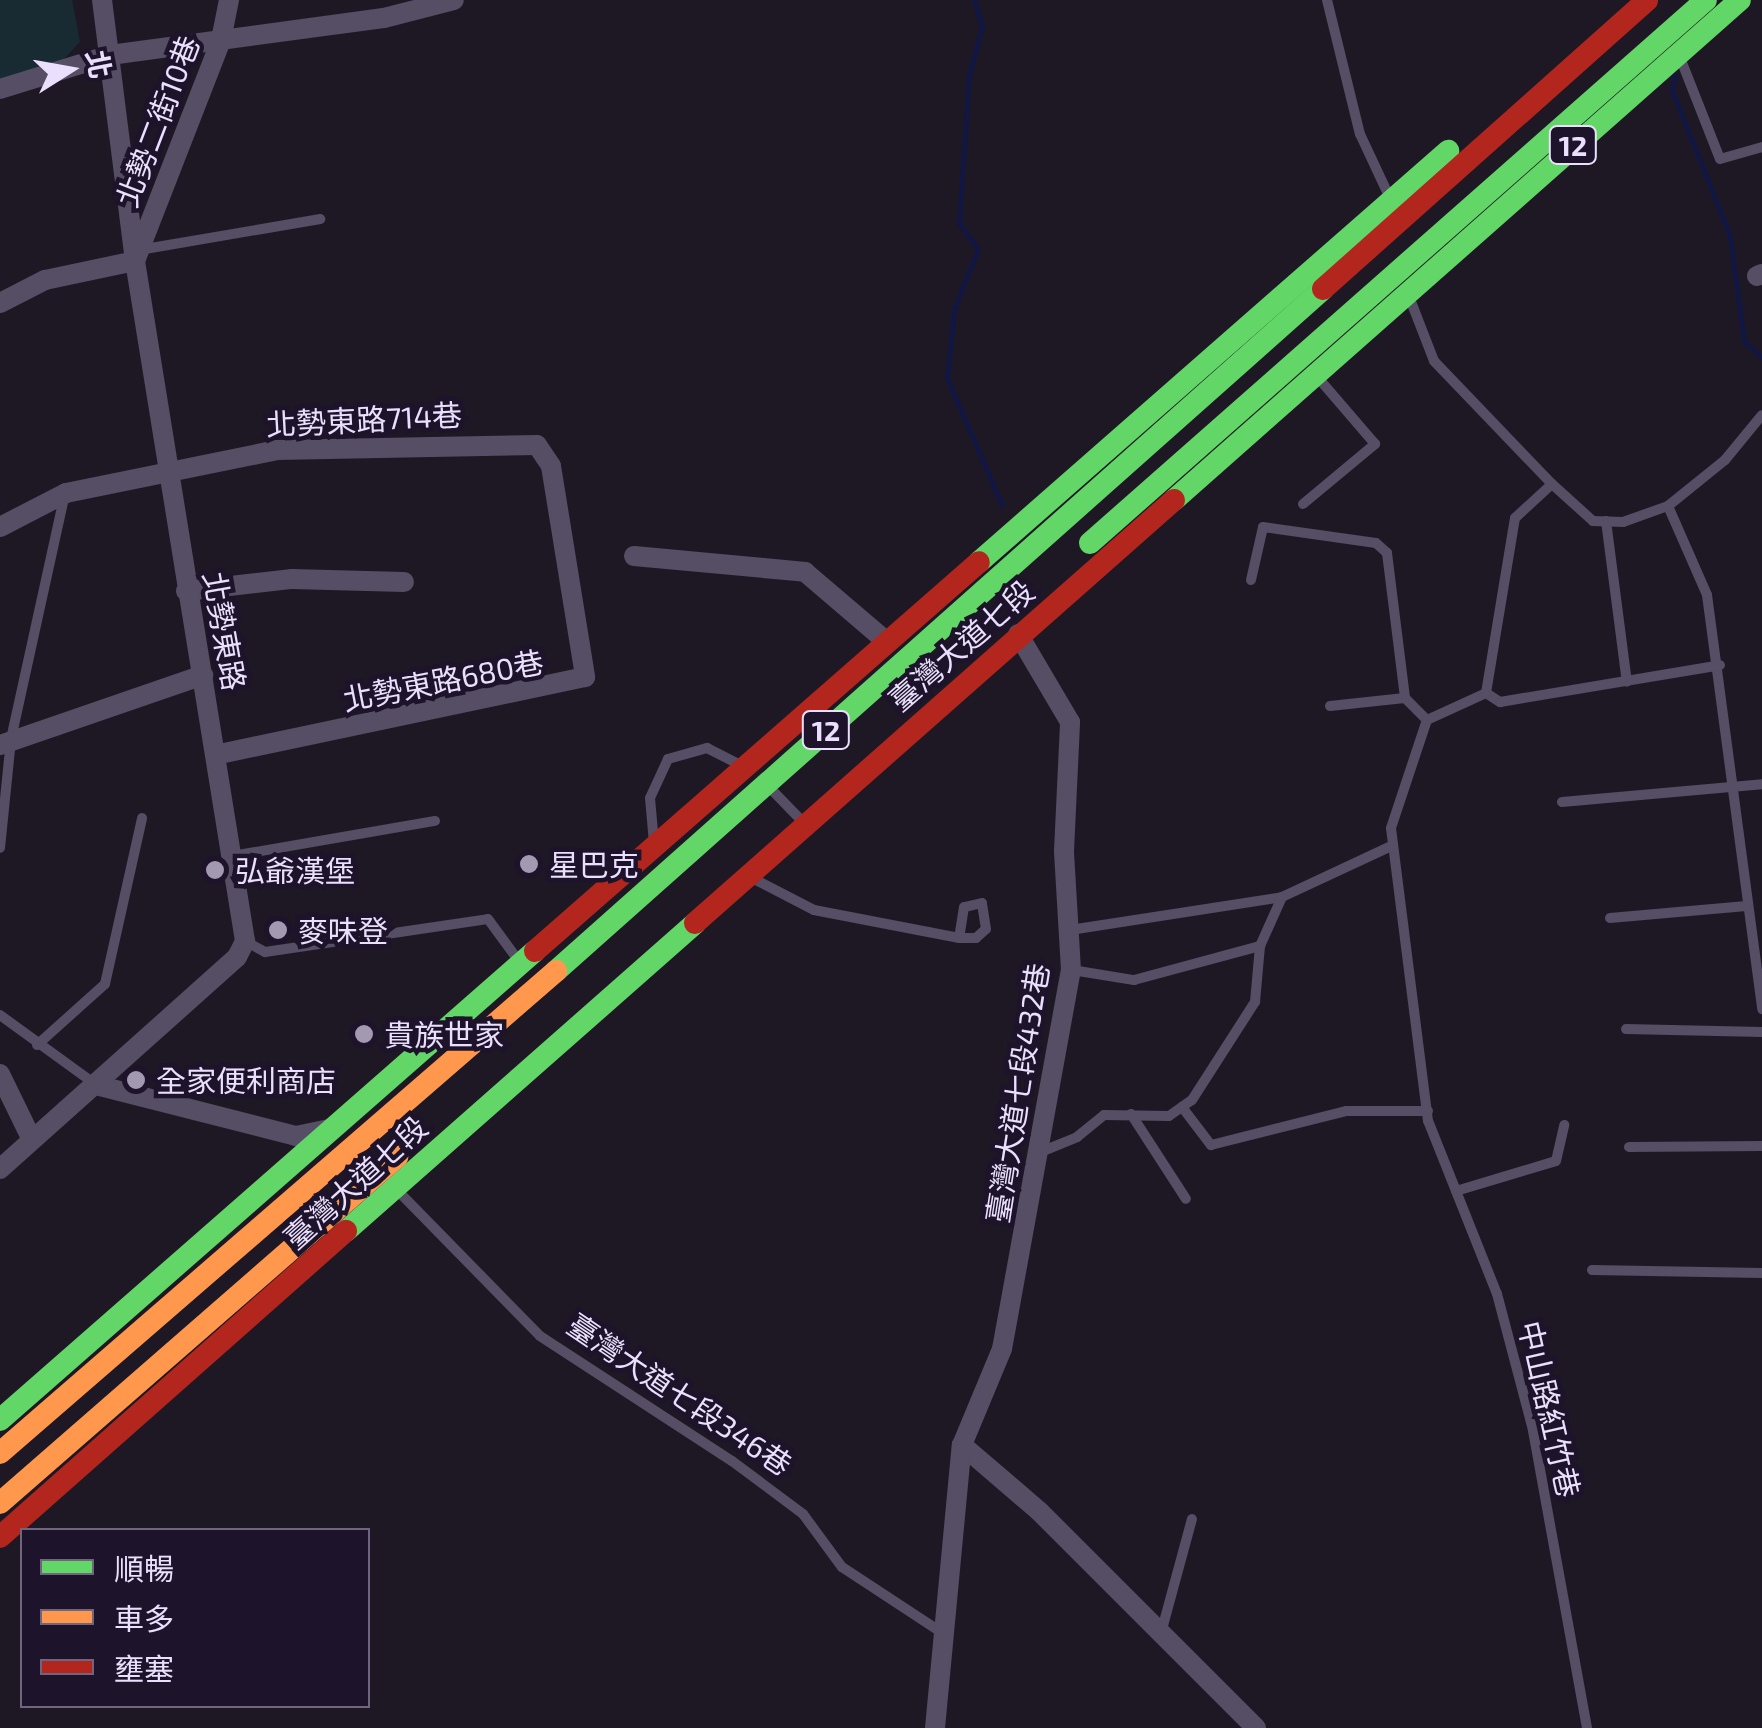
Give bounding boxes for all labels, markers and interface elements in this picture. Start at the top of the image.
north arrow [20,20,120,120]
street label: 北勢二街10巷 [108,31,206,211]
text: 北 [80,47,119,81]
road number: 12 [1548,122,1598,168]
street label: 北勢東路714巷 [265,396,463,442]
street label: 北勢東路 [197,569,253,693]
street label: 臺灣大道七段 [881,572,1041,718]
street label: 北勢東路680巷 [340,643,546,717]
road number: 12 [801,707,851,753]
place label: 星巴克 [549,846,639,882]
place label: 弘爺漢堡 [235,852,355,888]
marker: 星巴克 [518,853,540,875]
marker: 弘爺漢堡 [204,859,226,881]
place label: 麥味登 [298,912,388,948]
marker: 麥味登 [267,919,289,941]
street label: 臺灣大道七段432巷 [979,961,1055,1225]
place label: 貴族世家 [384,1016,504,1052]
marker: 貴族世家 [353,1023,375,1045]
place label: 全家便利商店 [156,1062,336,1098]
marker: 全家便利商店 [125,1069,147,1091]
street label: 臺灣大道七段 [276,1108,434,1256]
street label: 臺灣大道七段346巷 [561,1306,799,1482]
street label: 中山路紅竹巷 [1512,1317,1588,1501]
legend [20,1528,370,1708]
text: 順暢 [114,1550,174,1586]
text: 車多 [114,1600,174,1636]
text: 壅塞 [114,1650,174,1686]

